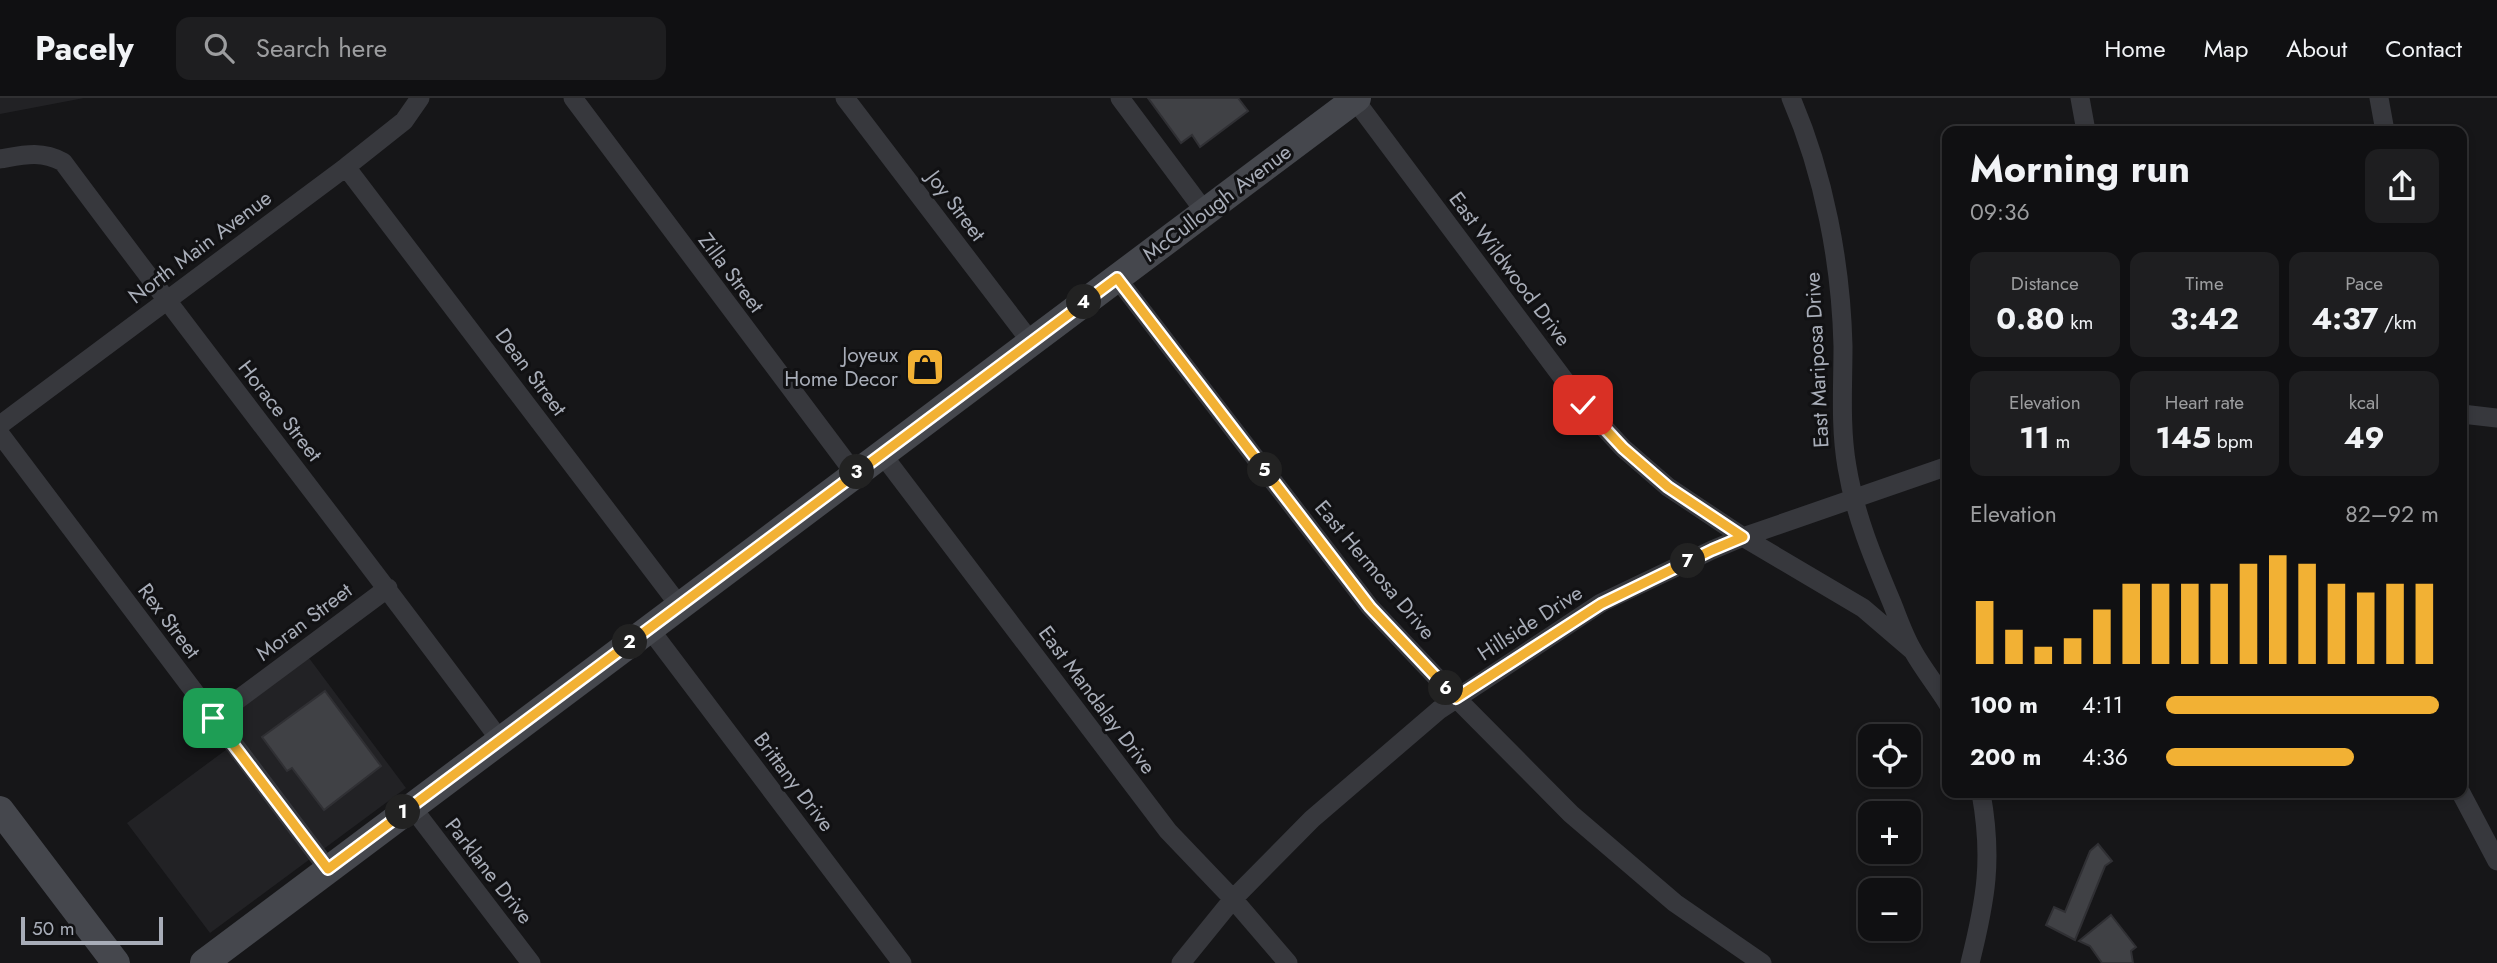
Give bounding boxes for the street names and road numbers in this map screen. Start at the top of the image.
street label: McCullough Avenue [1136,137,1298,269]
street label: Joy Street [918,162,993,248]
street label: North Main Avenue [122,183,278,311]
street label: East Wildwood Drive [1442,186,1578,353]
street label: Zilla Street [691,227,771,319]
street label: East Mariposa Drive [1797,271,1837,449]
street label: Dean Street [488,322,574,422]
street label: Horace Street [231,354,329,468]
street label: East Hermosa Drive [1308,494,1442,646]
street label: Moran Street [250,576,358,668]
street label: Rex Street [131,577,207,665]
street label: Hillside Drive [1472,578,1589,668]
street label: East Mandalay Drive [1031,620,1163,781]
street label: Brittany Drive [747,726,842,838]
street label: Parklane Drive [438,812,540,930]

